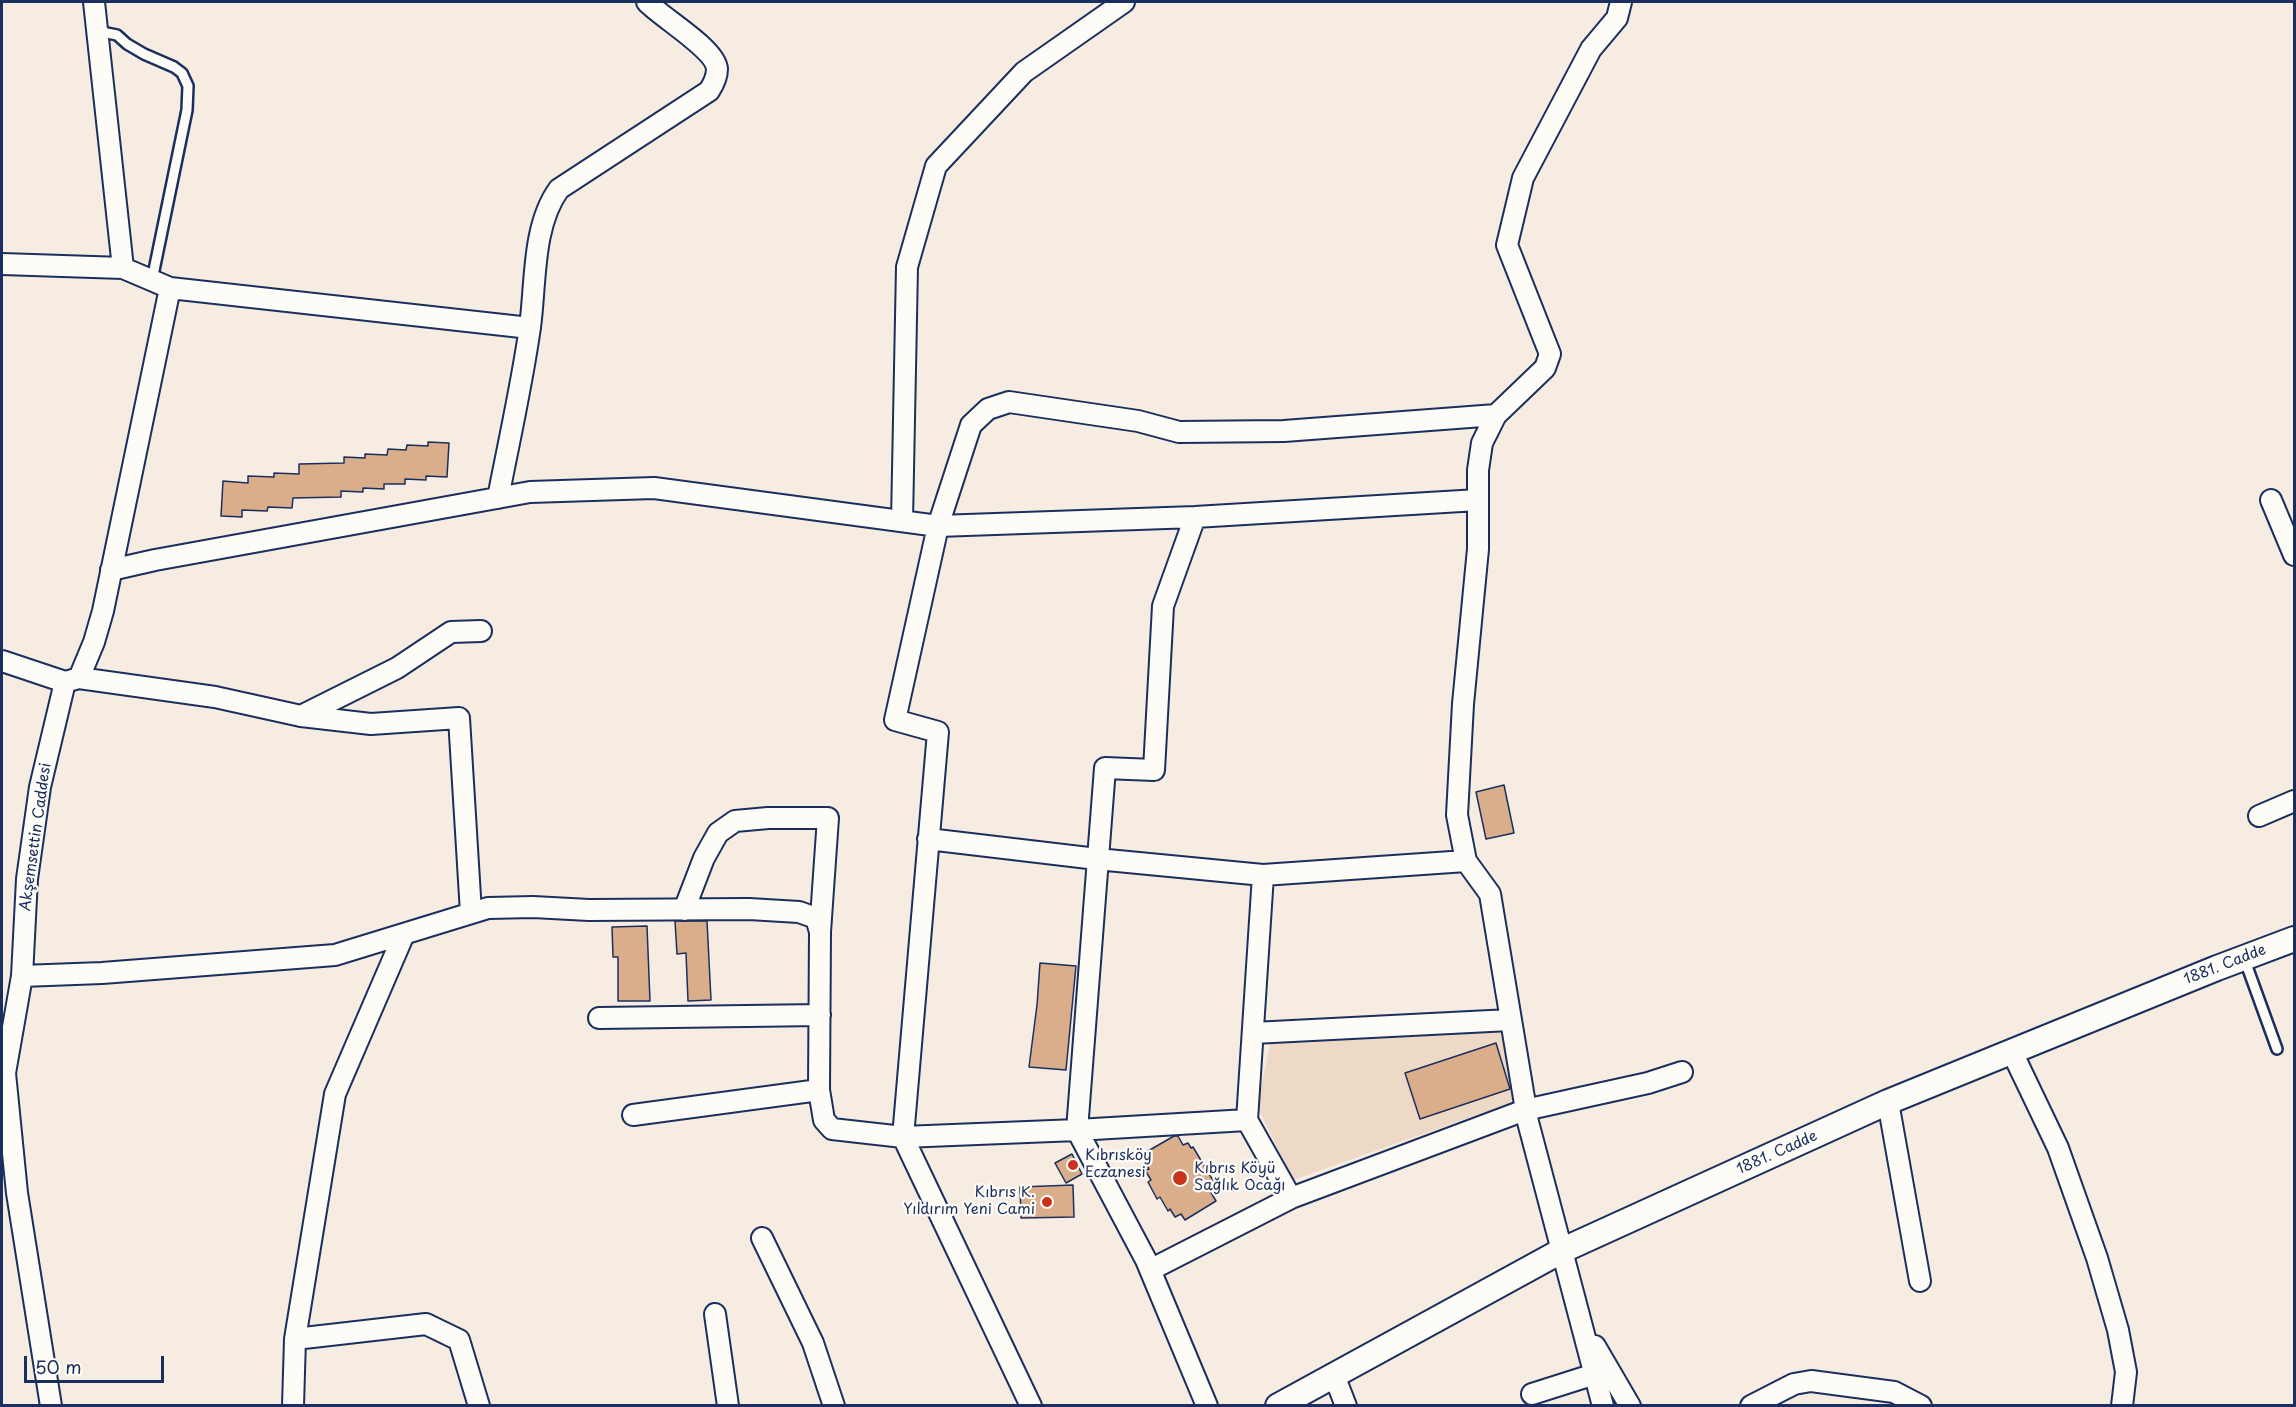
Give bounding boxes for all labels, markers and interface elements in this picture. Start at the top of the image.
street label: Akşemsettin Caddesi [17,762,55,912]
street label: 1881. Cadde [2181,941,2269,989]
street label: 1881. Cadde [1734,1127,1820,1179]
place label: Kıbrısköy Eczanesi [1085,1147,1152,1182]
marker: Kıbrısköy Eczanesi [1066,1158,1080,1172]
place label: Kıbrıs Köyü Sağlık Ocağı [1194,1160,1285,1195]
marker: Kıbrıs Köyü Sağlık Ocağı [1171,1169,1189,1187]
place label: Kıbrıs K. Yıldırım Yeni Cami [903,1184,1035,1219]
marker: Kıbrıs K. Yıldırım Yeni Cami [1040,1195,1054,1209]
scale bar [27,1344,166,1382]
text: 50 m [35,1353,82,1380]

